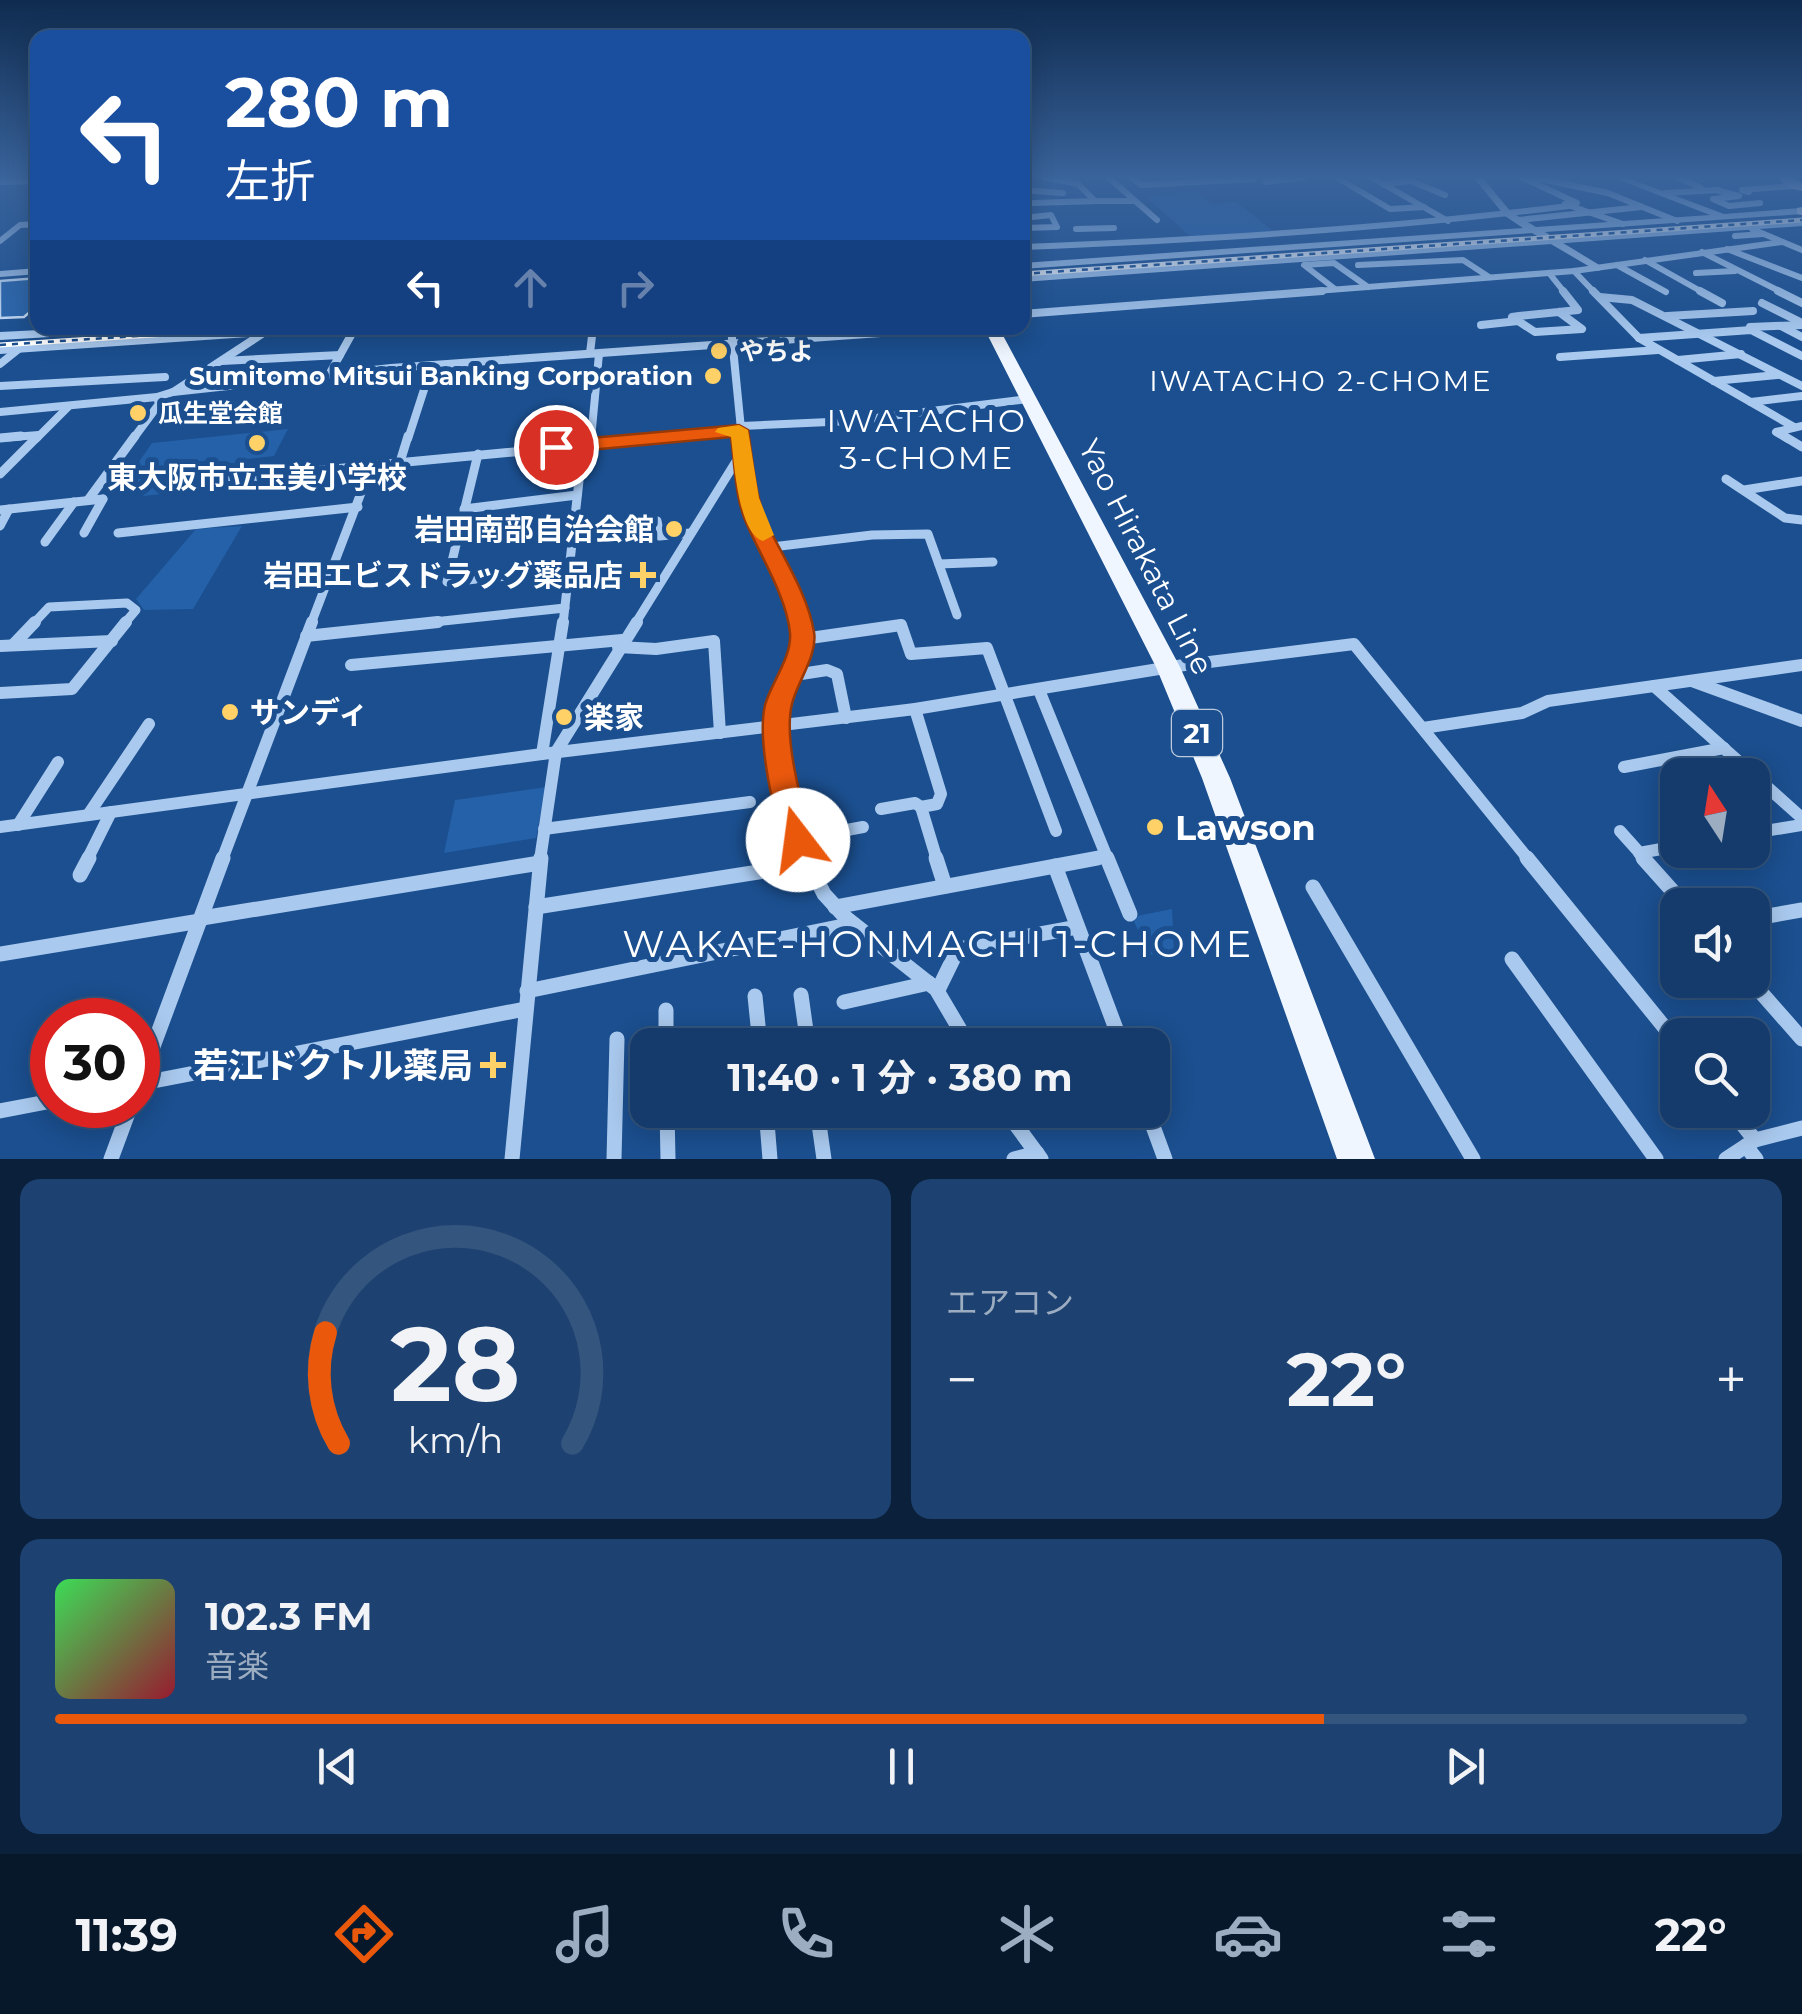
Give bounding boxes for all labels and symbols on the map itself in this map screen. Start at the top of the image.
place label: やちよ [739,336,814,366]
marker: やちよ [708,340,730,362]
place label: Sumitomo Mitsui Banking Corporation [189,361,693,391]
district label: IWATACHO 2-CHOME [1149,364,1493,398]
marker: Sumitomo Mitsui Banking Corporation [702,365,724,387]
place label: 瓜生堂会館 [158,398,283,428]
district label: IWATACHO 3-CHOME [827,401,1027,477]
marker: 瓜生堂会館 [127,402,149,424]
pin [514,405,599,490]
marker: 東大阪市立玉美小学校 [246,432,268,454]
street label: Yao Hirakata Line [1071,433,1221,681]
place label: 東大阪市立玉美小学校 [107,459,407,496]
place label: 岩田南部自治会館 [414,511,654,548]
marker: 岩田南部自治会館 [663,518,685,540]
place label: 岩田エビスドラッグ薬品店 [263,557,623,594]
marker: 岩田エビスドラッグ薬品店 [632,564,654,586]
place label: サンディ [250,694,368,731]
place label: 楽家 [584,699,644,736]
marker: サンディ [219,701,241,723]
marker: 楽家 [553,706,575,728]
road number: 21 [1172,710,1222,756]
north arrow [1660,758,1770,868]
position arrow [746,788,850,892]
place label: Lawson [1175,806,1316,849]
marker: Lawson [1144,816,1166,838]
district label: WAKAE-HONMACHI 1-CHOME [622,920,1254,967]
speed limit sign: 30 [30,998,160,1128]
place label: 若江ドクトル薬局 [193,1044,473,1087]
marker: 若江ドクトル薬局 [482,1054,504,1076]

